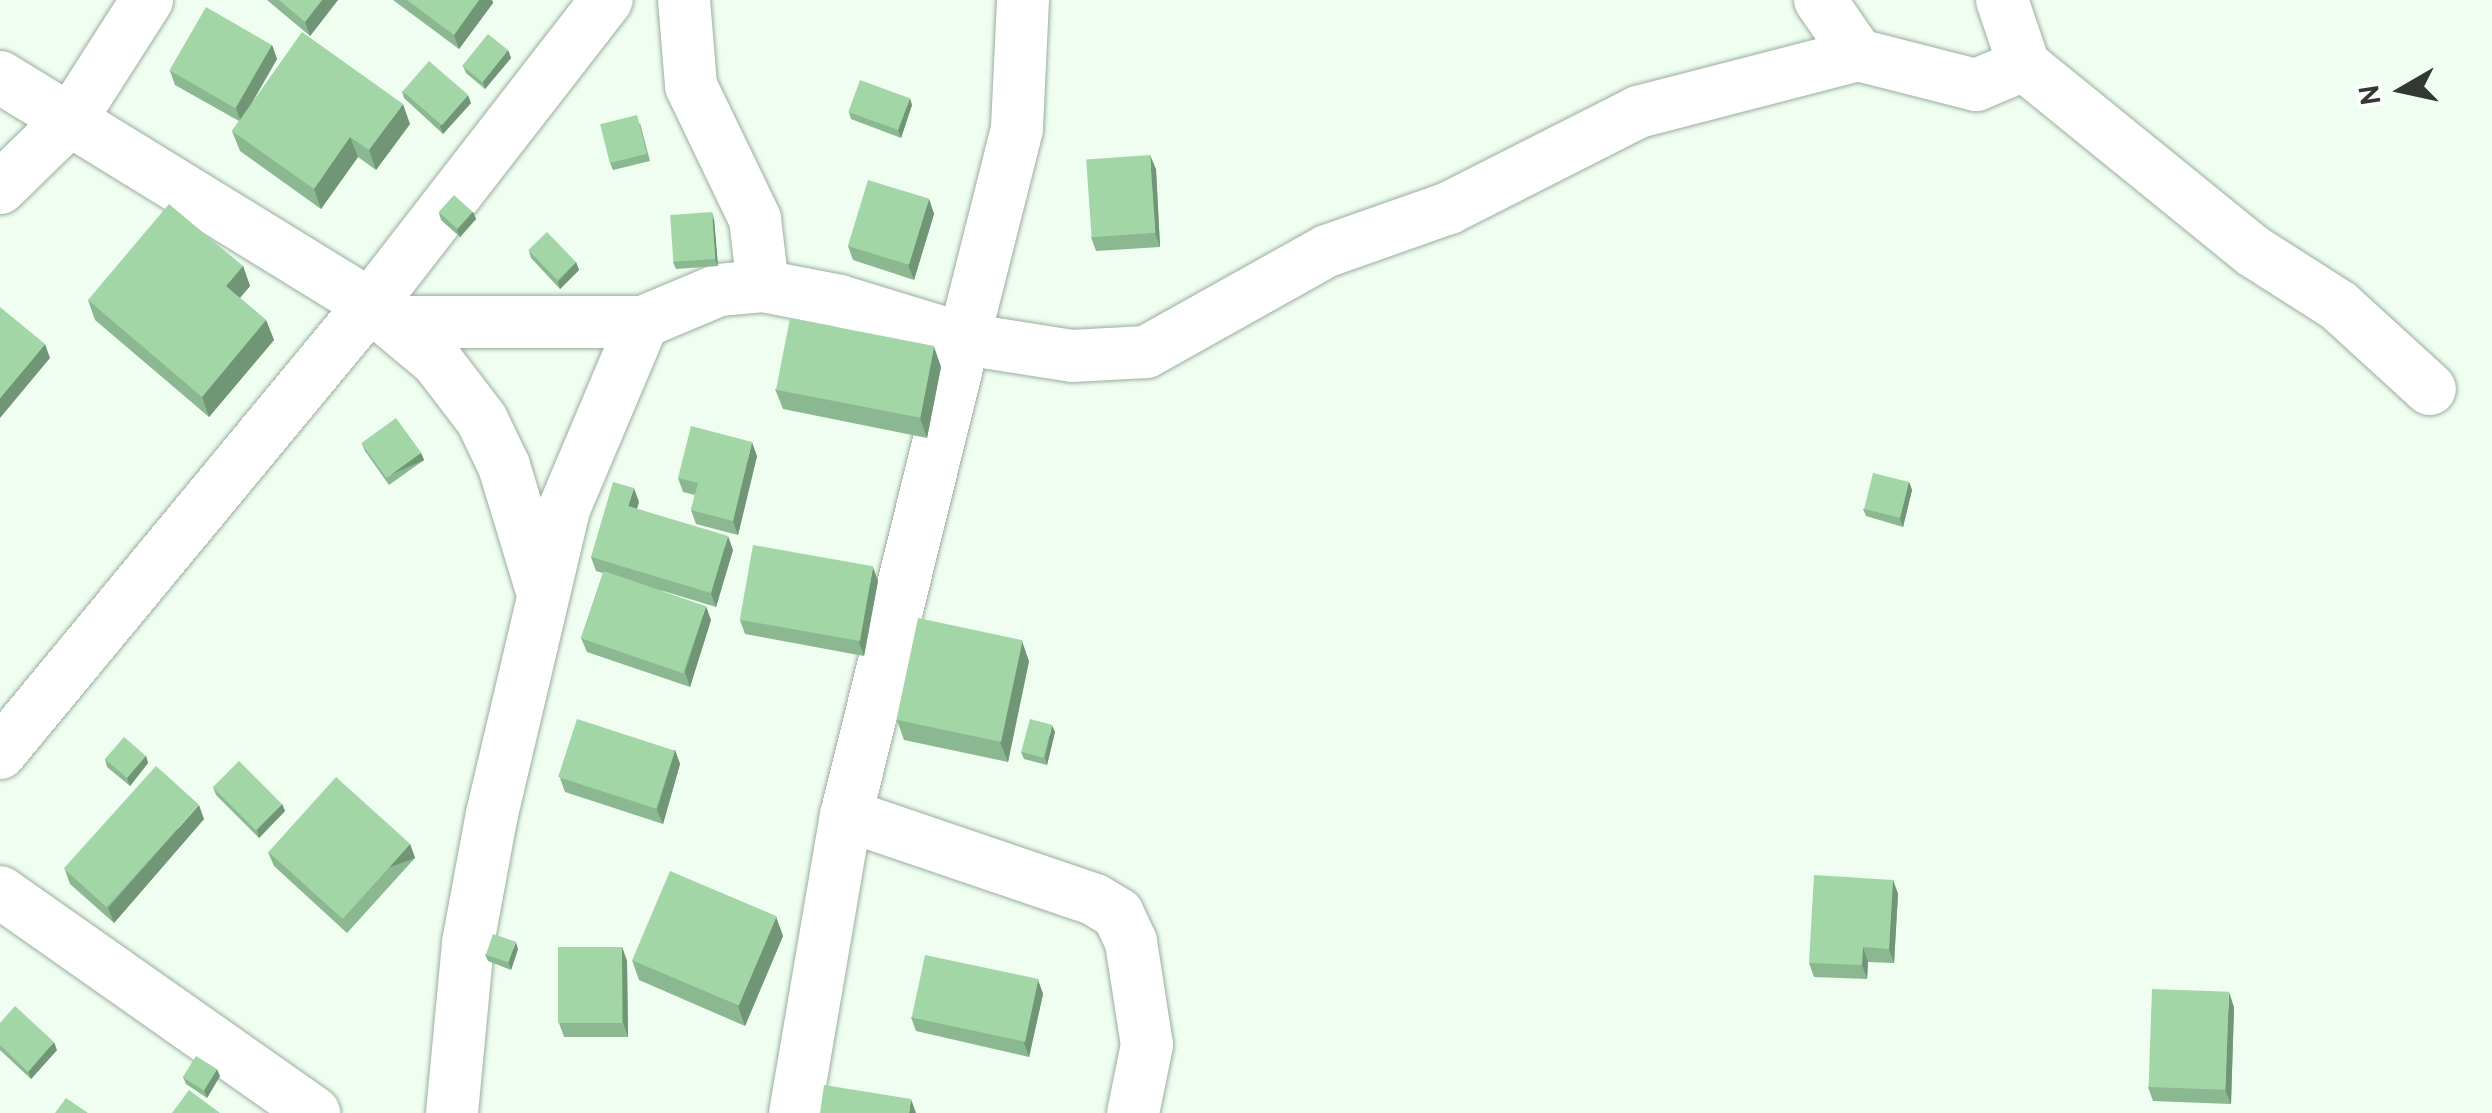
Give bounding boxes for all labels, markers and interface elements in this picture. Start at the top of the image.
north arrow [2352,40,2452,140]
text: N [2353,82,2392,107]

